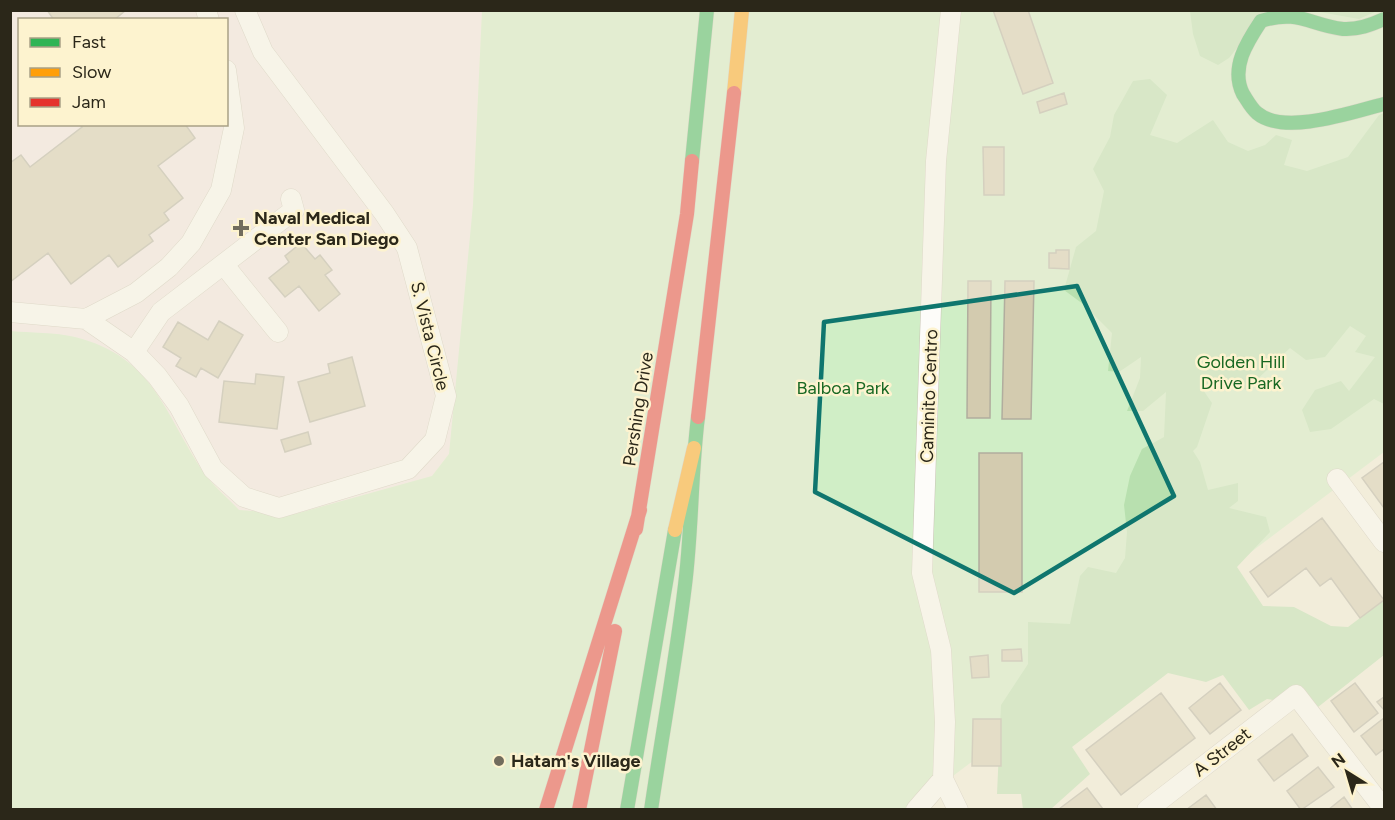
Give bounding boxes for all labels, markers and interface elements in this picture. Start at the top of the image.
legend [18,18,228,126]
text: Fast [72,31,106,53]
text: Slow [72,61,111,83]
text: Jam [72,91,106,113]
place label: Naval Medical Center San Diego [254,207,399,250]
marker: Naval Medical Center San Diego [232,219,250,237]
street label: S. Vista Circle [406,279,454,393]
street label: Caminito Centro [916,329,942,463]
street label: Pershing Drive [618,350,658,468]
park label: Golden Hill Drive Park [1197,351,1285,394]
park label: Balboa Park [797,377,890,399]
street label: A Street [1189,723,1255,781]
north arrow [1317,742,1377,802]
text: N [1328,749,1349,772]
place label: Hatam's Village [511,750,641,772]
marker: Hatam's Village [492,754,506,768]

